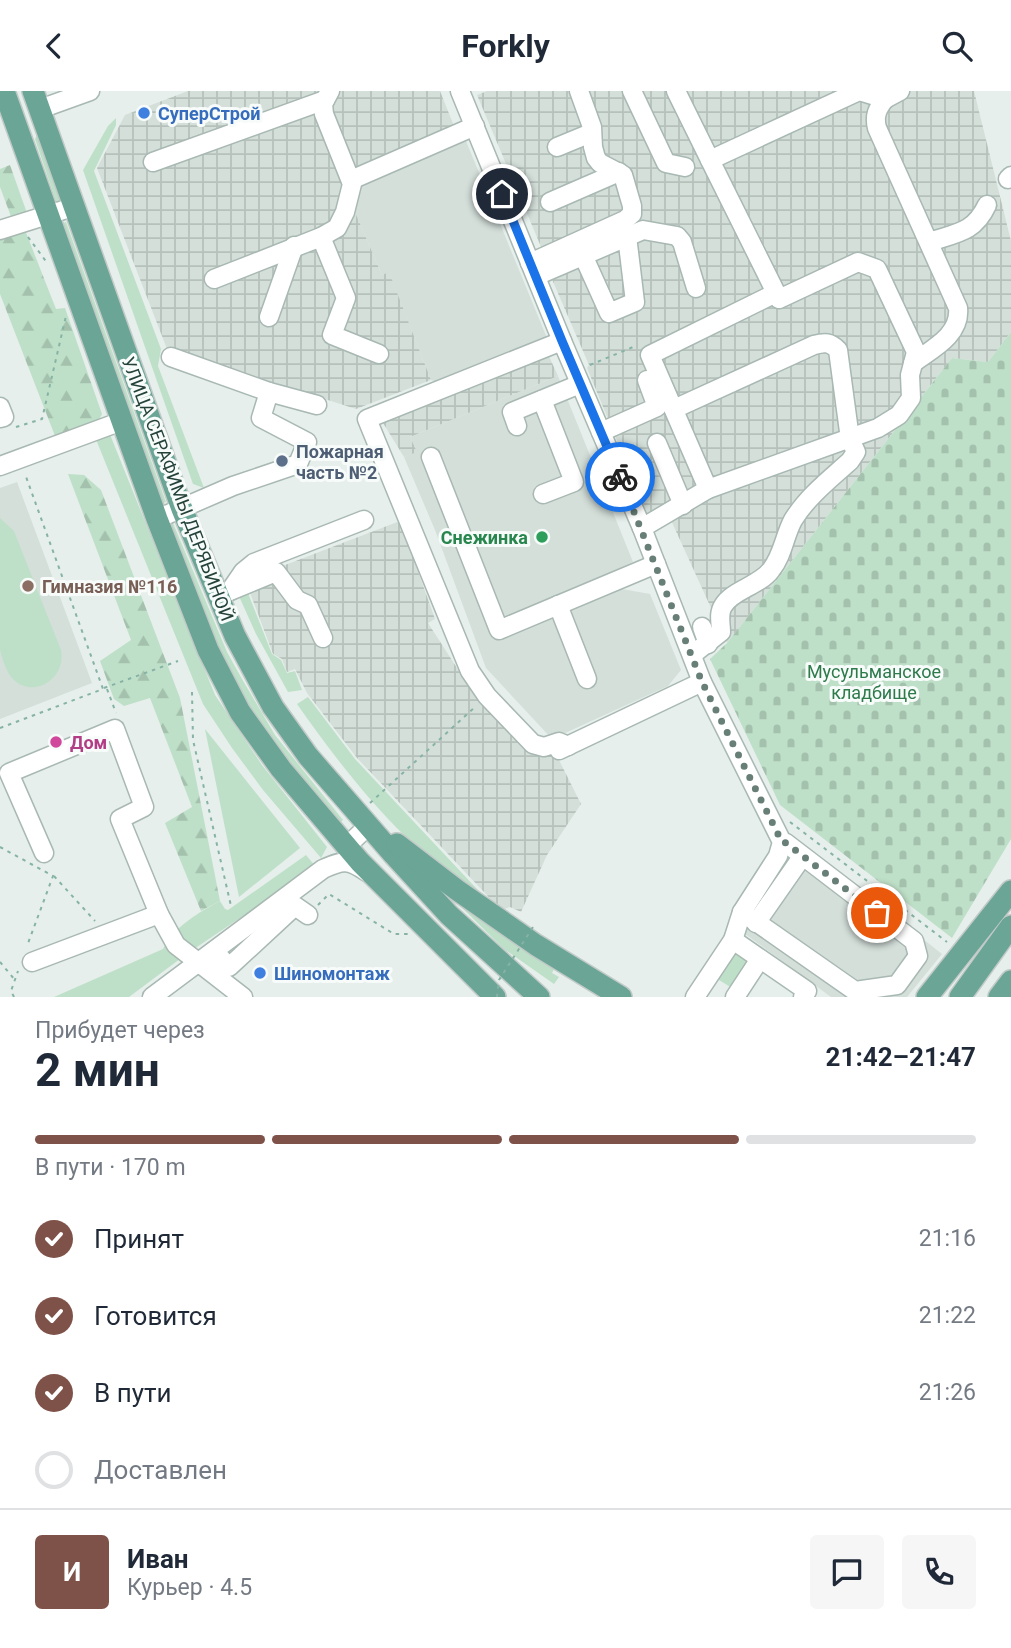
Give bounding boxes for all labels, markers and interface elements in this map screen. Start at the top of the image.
icon: back [35,27,73,65]
text: Forkly [461,27,550,65]
icon: search [938,27,976,65]
place label: СуперСтрой [158,103,260,124]
marker: СуперСтрой [136,105,152,121]
pin [472,164,532,224]
icon: home [483,175,521,213]
street label: УЛИЦА СЕРАФИМЫ ДЕРЯБИНОЙ [118,354,238,624]
place label: Пожарная часть №2 [296,441,384,483]
courier [585,442,655,512]
marker: Пожарная часть №2 [274,453,290,469]
icon: bike [601,458,639,496]
place label: Снежинка [441,527,528,548]
marker: Снежинка [534,529,550,545]
place label: Гимназия №116 [42,576,177,597]
marker: Гимназия №116 [20,578,36,594]
park label: Мусульманское кладбище [807,661,941,703]
place label: Дом [70,732,107,753]
marker: Дом [48,734,64,750]
pin [847,883,907,943]
icon: bag [858,894,896,932]
place label: Шиномонтаж [274,963,390,984]
marker: Шиномонтаж [252,965,268,981]
text: Прибудет через [35,1017,205,1044]
text: 21:42–21:47 [826,1042,976,1072]
text: 2 мин [35,1043,160,1097]
text: В пути · 170 m [35,1154,186,1181]
icon: check [35,1220,73,1258]
text: Принят [94,1224,184,1254]
text: 21:16 [919,1225,976,1252]
icon: check [35,1297,73,1335]
text: Готовится [94,1301,217,1331]
text: 21:22 [919,1302,976,1329]
icon: check [35,1374,73,1412]
text: В пути [94,1378,171,1408]
text: 21:26 [919,1379,976,1406]
text: Доставлен [94,1455,227,1485]
button: chat [810,1535,884,1609]
button: phone [902,1535,976,1609]
text: Иван [127,1544,189,1574]
text: И [63,1557,81,1587]
text: Курьер · 4.5 [127,1574,252,1601]

